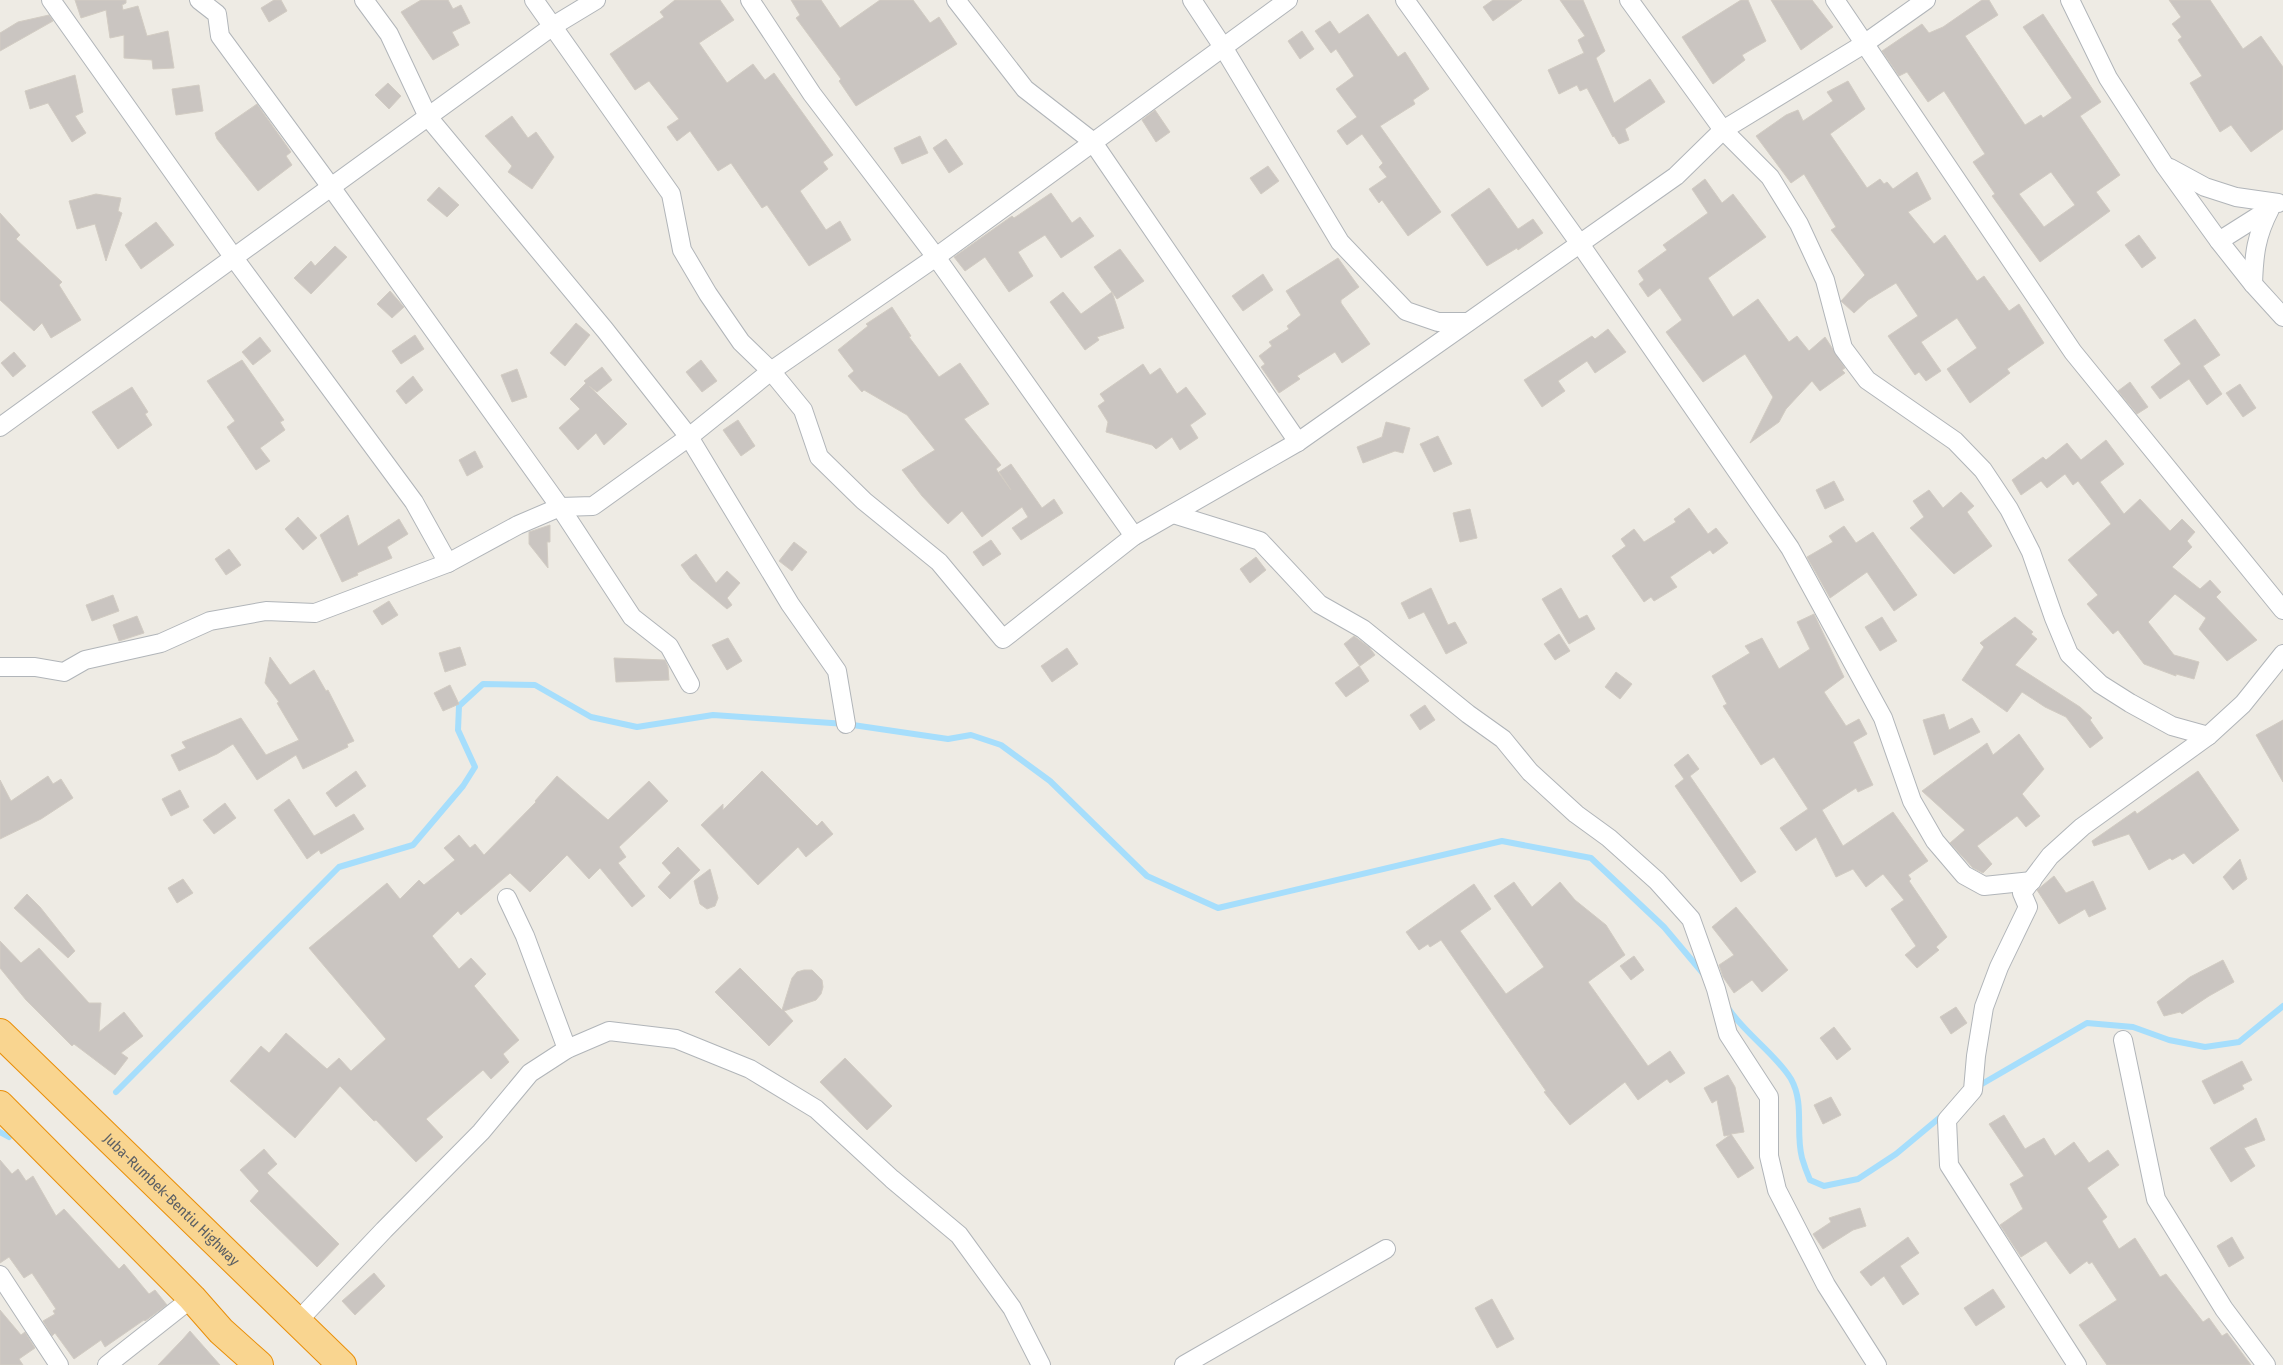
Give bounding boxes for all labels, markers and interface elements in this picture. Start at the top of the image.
street label: Juba-Rumbek-Bentiu Highway [100,1129,243,1270]

